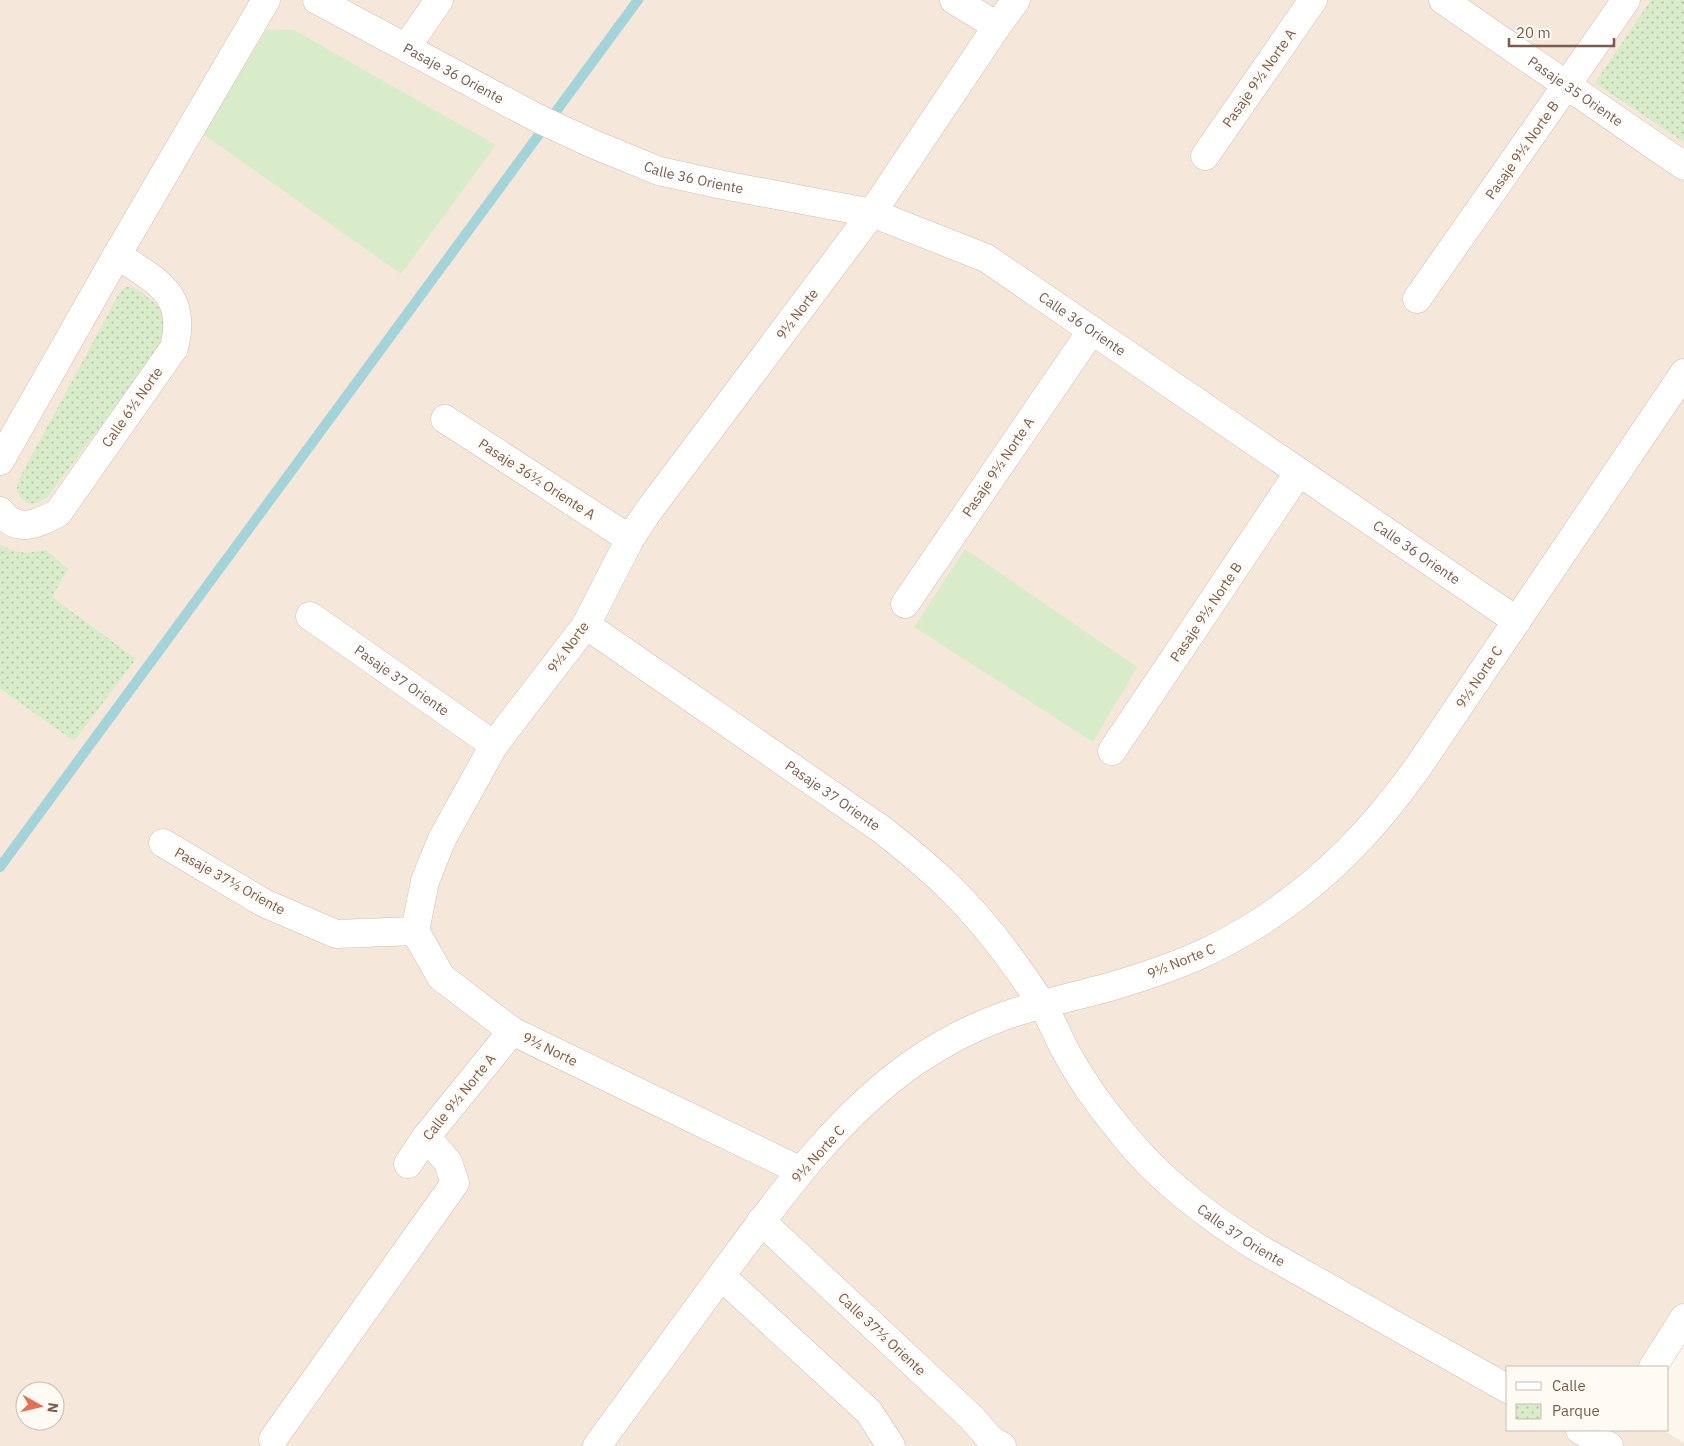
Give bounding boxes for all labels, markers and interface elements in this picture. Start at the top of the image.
scale bar [1509,15,1614,47]
text: 20 m [1516,23,1551,42]
street label: Pasaje 9½ Norte A [1218,25,1300,131]
street label: Pasaje 36 Oriente [400,39,507,108]
street label: Pasaje 35 Oriente [1525,52,1627,131]
street label: Pasaje 9½ Norte B [1481,97,1563,203]
street label: Calle 36 Oriente [641,157,745,198]
street label: 9½ Norte [772,285,822,343]
street label: Calle 36 Oriente [1035,288,1130,360]
street label: Calle 6½ Norte [98,363,167,451]
street label: Pasaje 9½ Norte A [958,414,1038,520]
street label: Pasaje 36½ Oriente A [475,434,599,524]
street label: Calle 36 Oriente [1370,516,1464,589]
street label: Pasaje 9½ Norte B [1166,559,1246,665]
street label: 9½ Norte [543,617,593,676]
street label: Pasaje 37 Oriente [351,641,453,720]
street label: 9½ Norte C [1452,642,1507,712]
street label: Pasaje 37 Oriente [782,757,884,835]
street label: Pasaje 37½ Oriente [172,843,289,919]
street label: 9½ Norte C [1145,939,1218,983]
street label: 9½ Norte [519,1028,581,1070]
street label: Calle 9½ Norte A [419,1050,499,1144]
street label: 9½ Norte C [787,1121,849,1187]
street label: Calle 37 Oriente [1194,1200,1289,1271]
street label: Calle 37½ Oriente [834,1289,930,1380]
legend [1506,1366,1669,1431]
text: Calle [1552,1376,1586,1395]
north arrow [15,1381,65,1431]
text: Parque [1552,1401,1600,1420]
text: N [43,1402,62,1414]

